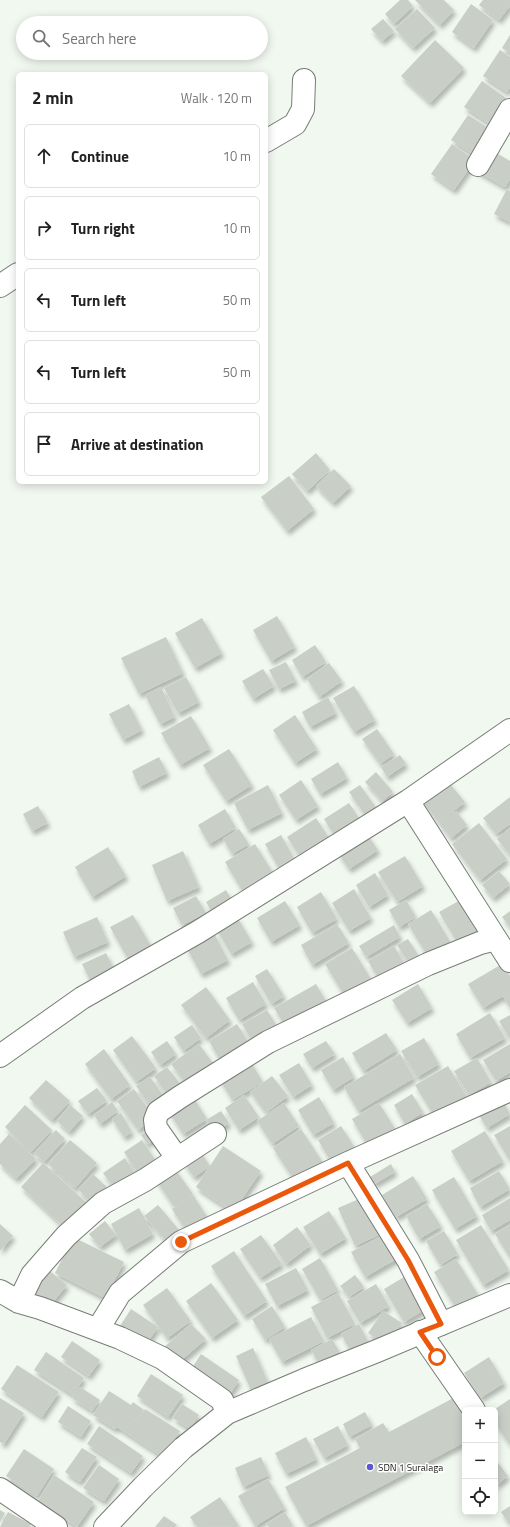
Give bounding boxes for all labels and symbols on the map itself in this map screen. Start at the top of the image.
route end [172,1233,190,1251]
route start [428,1348,446,1366]
place label: SDN 1 Suralaga [378,1460,443,1475]
marker: SDN 1 Suralaga [365,1462,375,1472]

